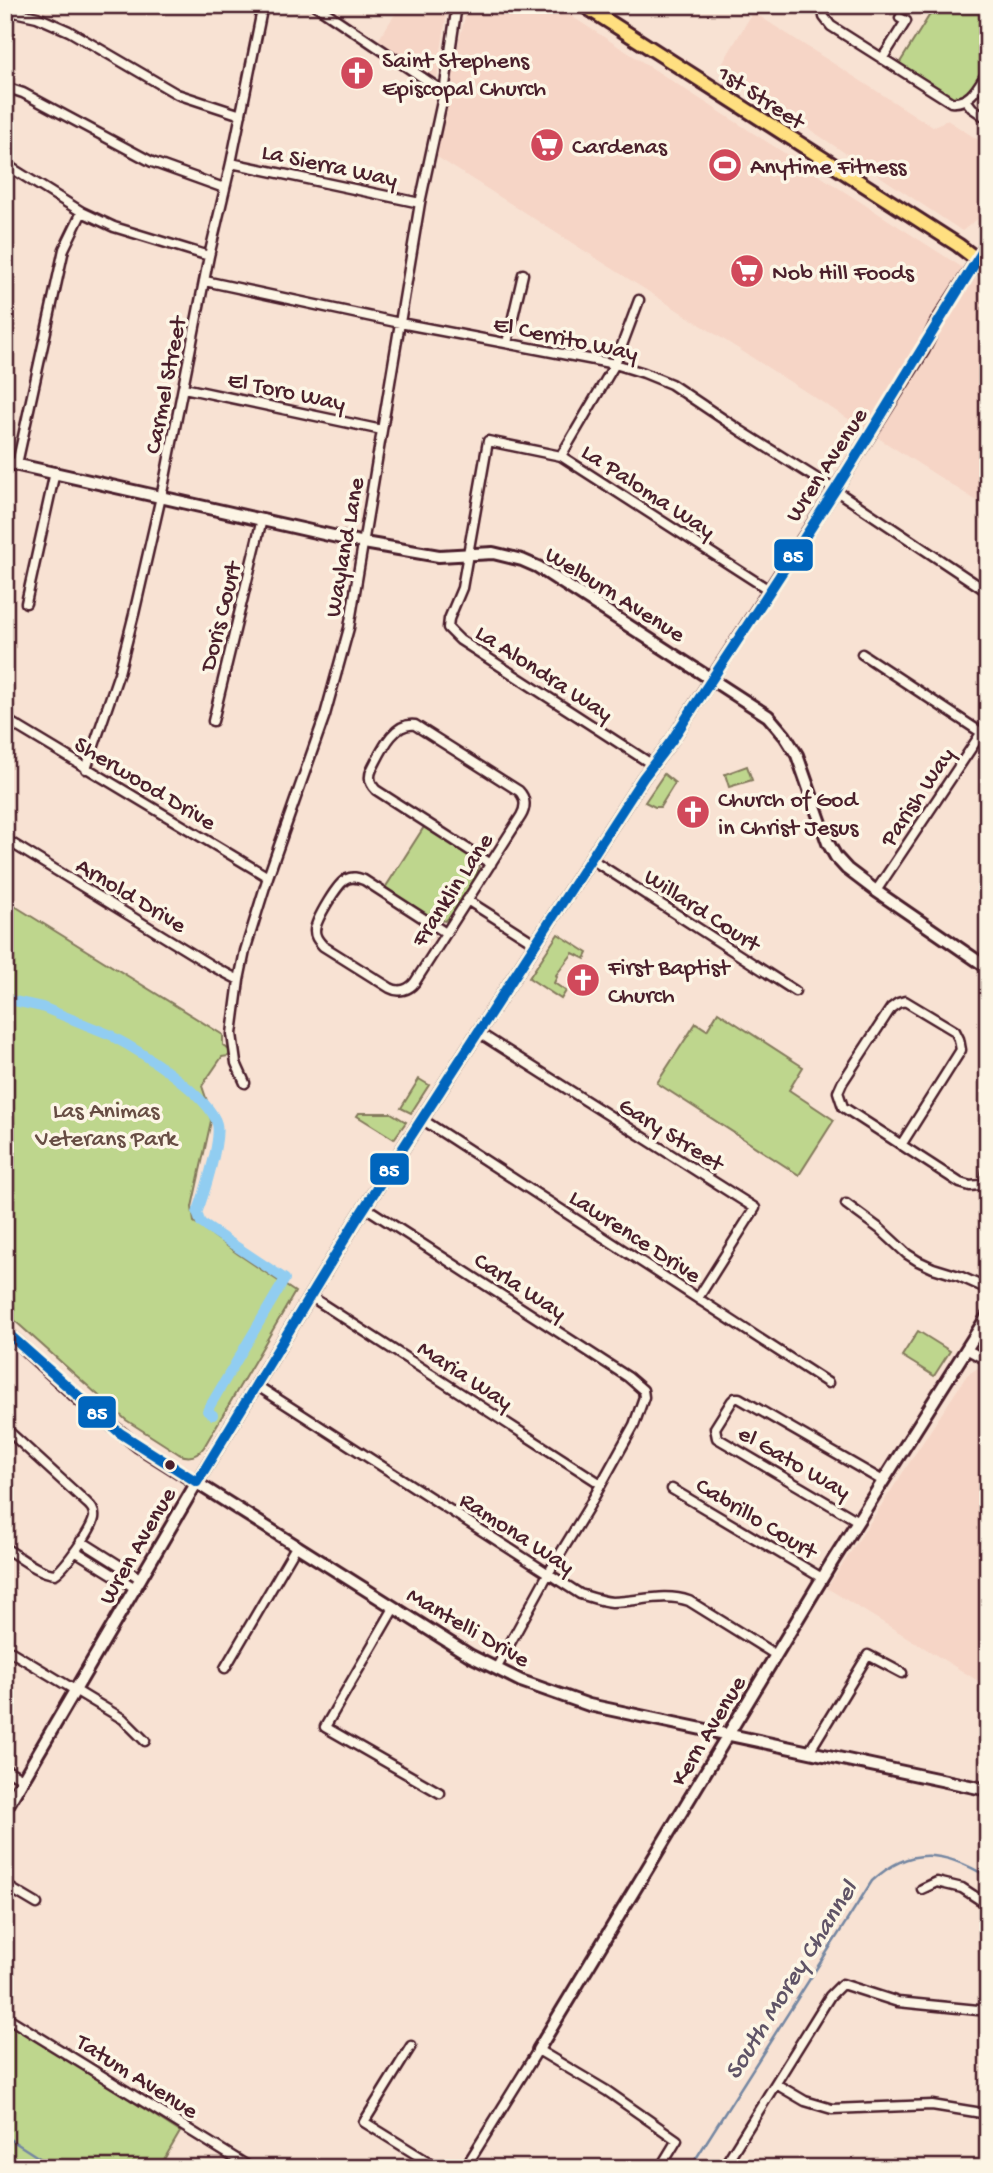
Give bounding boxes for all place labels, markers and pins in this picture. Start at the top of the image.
place label: Saint Stephens Episcopal Church [382,48,546,105]
church icon: Saint Stephens Episcopal Church [338,54,376,92]
supermarket icon: Cardenas [528,126,566,164]
place label: Cardenas [572,134,668,163]
sports icon: Anytime Fitness [706,146,744,184]
place label: Anytime Fitness [750,154,907,183]
supermarket icon: Nob Hill Foods [728,252,766,290]
place label: Nob Hill Foods [772,260,915,289]
place label: Church of God in Christ Jesus [718,787,859,844]
church icon: Church of God in Christ Jesus [674,793,712,831]
place label: First Baptist Church [607,955,732,1012]
church icon: First Baptist Church [564,961,602,999]
unlabelled marker [163,1458,177,1472]

